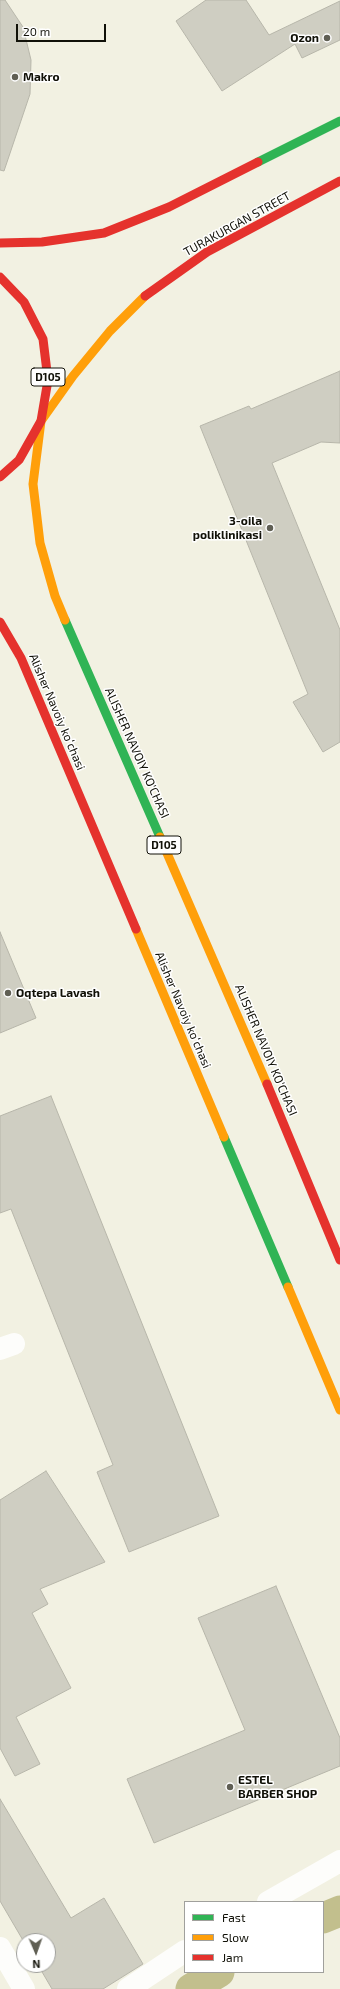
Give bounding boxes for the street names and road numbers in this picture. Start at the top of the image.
street label: TURAKURGAN STREET [181,189,293,259]
road number: D105 [31,368,65,386]
street label: Alisher Navoiy koʻchasi [26,652,88,772]
street label: ALISHER NAVOIY KO'CHASI [102,686,172,820]
road number: D105 [147,836,181,854]
street label: Alisher Navoiy koʻchasi [152,950,214,1070]
street label: ALISHER NAVOIY KO'CHASI [232,982,300,1118]

